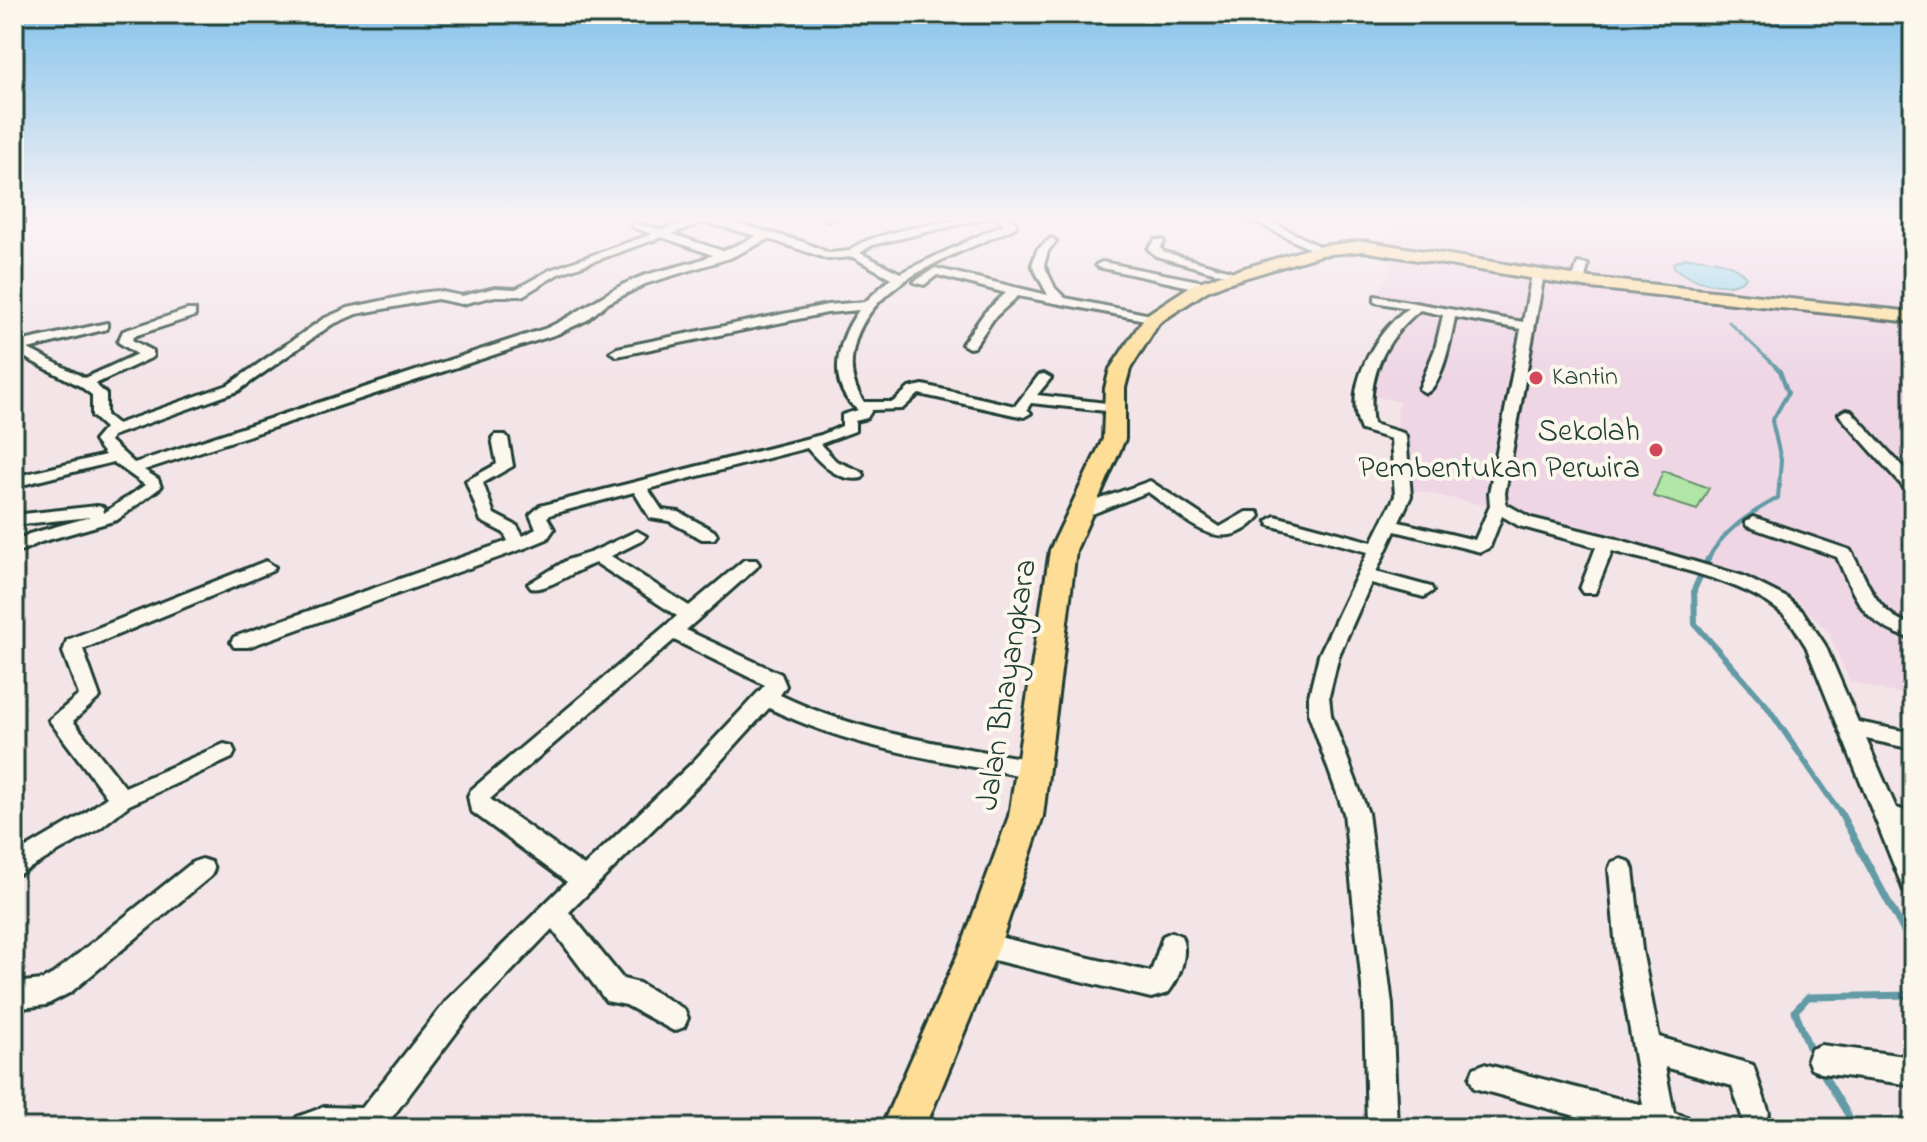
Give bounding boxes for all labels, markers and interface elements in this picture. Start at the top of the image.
place label: Kantin [1552,359,1618,397]
marker: Kantin [1527,369,1545,387]
place label: Sekolah Pembentukan Perwira [1358,409,1640,493]
marker: Sekolah Pembentukan Perwira [1647,441,1665,459]
street label: Jalan Bhayangkara [965,556,1051,814]

